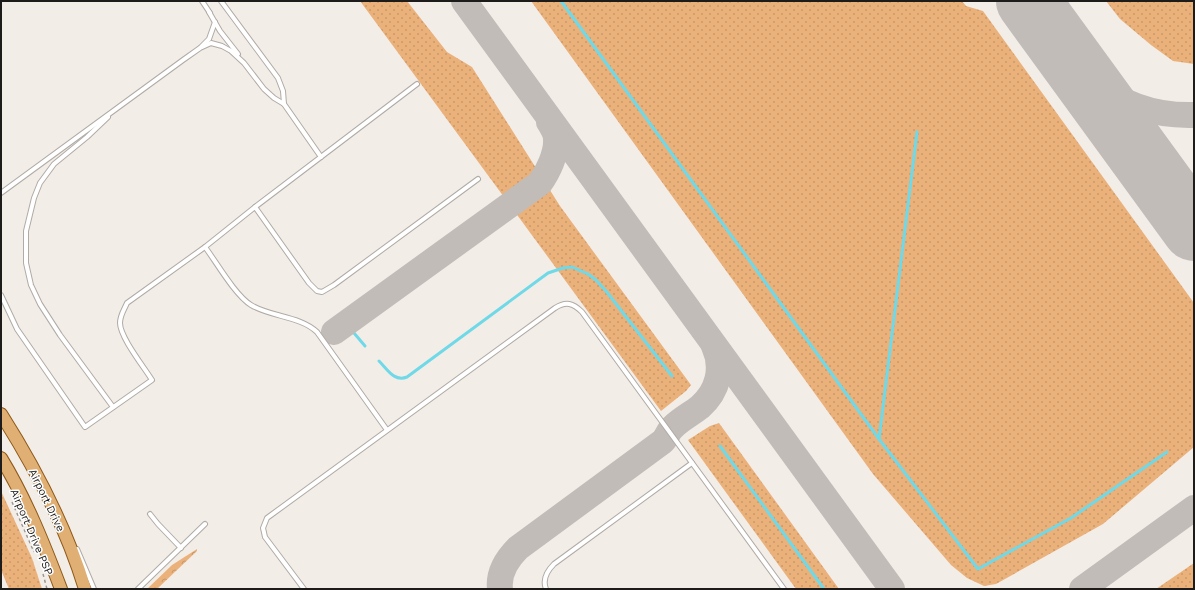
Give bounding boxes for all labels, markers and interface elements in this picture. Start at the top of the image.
street label: Airport Drive [26,467,67,534]
street label: Airport Drive PSP [8,487,56,577]

